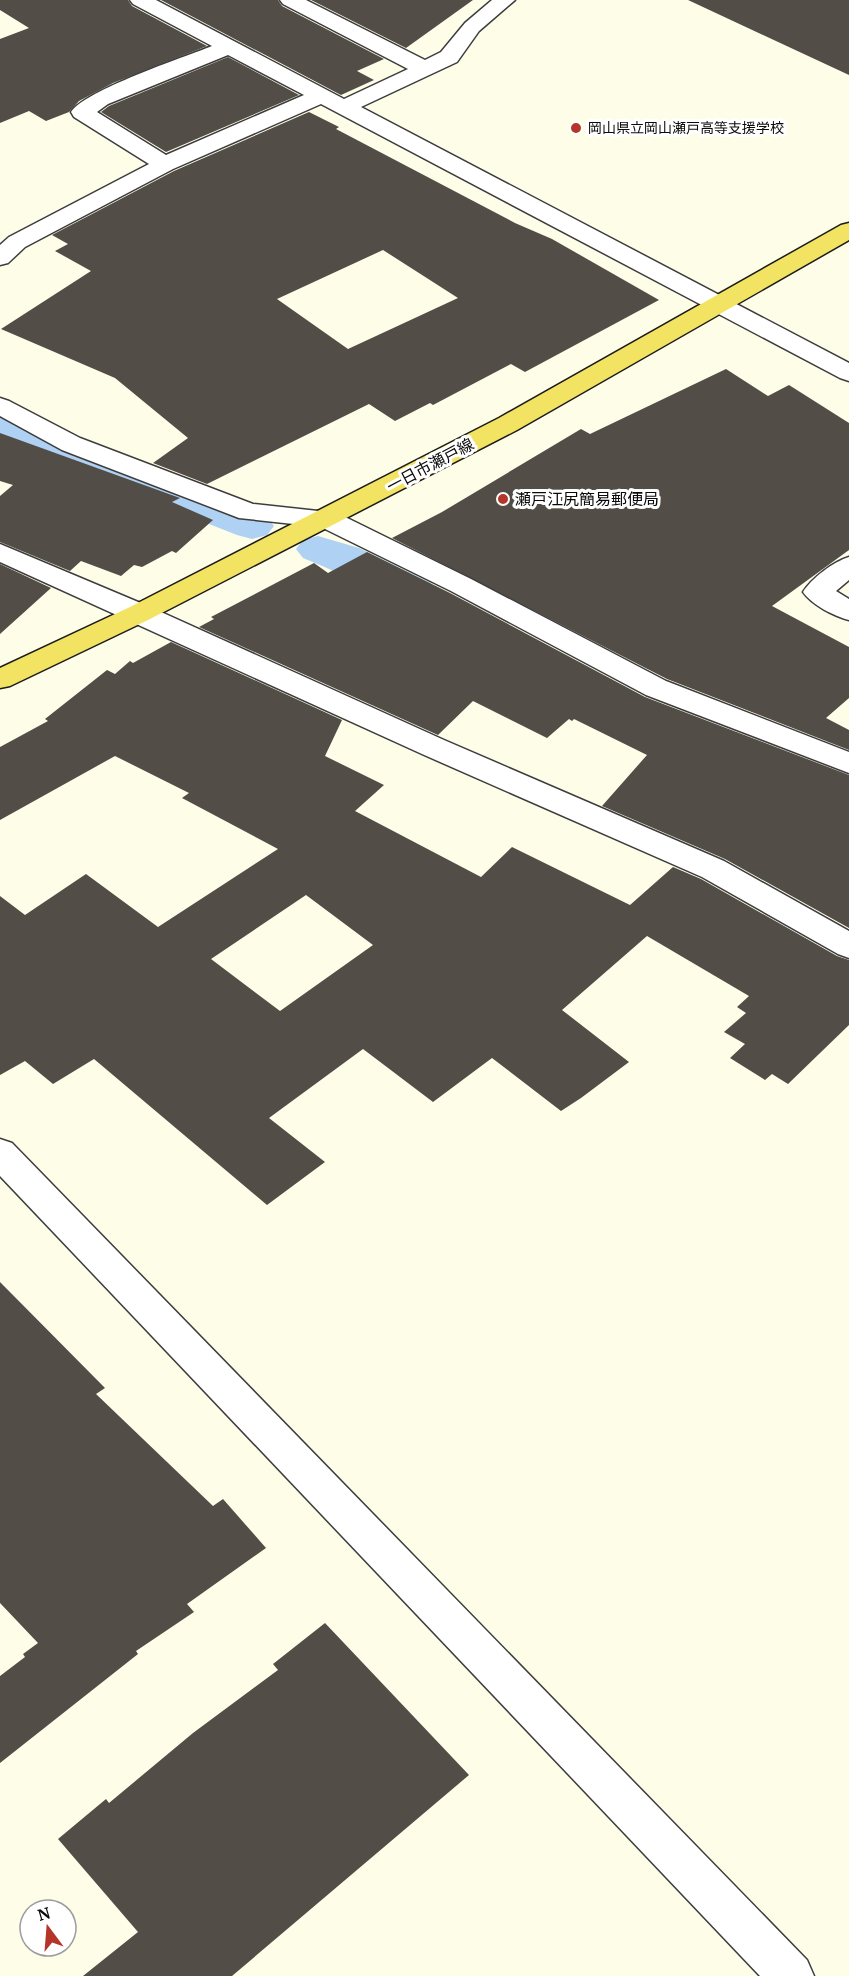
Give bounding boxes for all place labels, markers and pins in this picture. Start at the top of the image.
place label: 岡山県立岡山瀬戸高等支援学校 [588,118,784,137]
marker: 岡山県立岡山瀬戸高等支援学校 [569,121,583,135]
place label: 瀬戸江尻簡易郵便局 [515,488,659,510]
marker: 瀬戸江尻簡易郵便局 [496,492,510,506]

